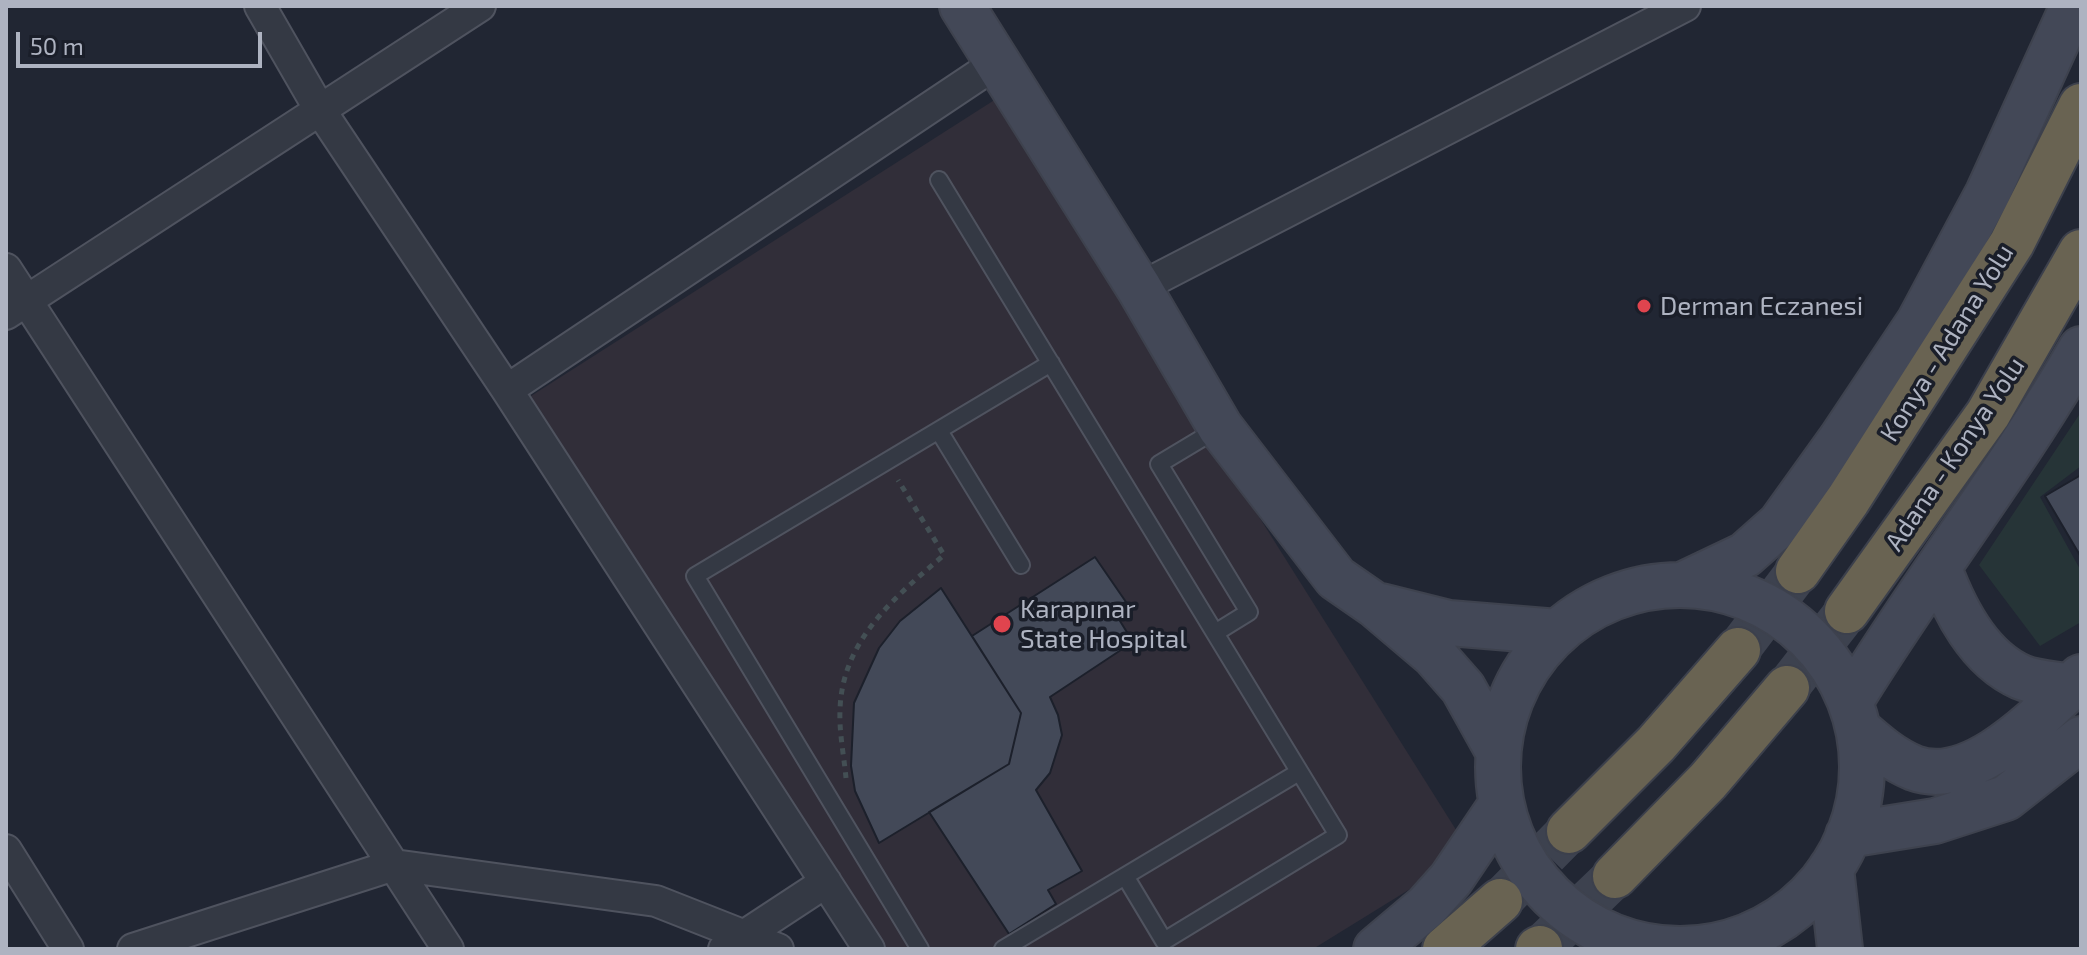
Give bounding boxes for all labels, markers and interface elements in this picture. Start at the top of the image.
scale bar [20,16,266,66]
text: 50 m [30,31,84,60]
street label: Konya - Adana Yolu [1874,238,2020,448]
place label: Derman Eczanesi [1660,290,1863,322]
marker: Derman Eczanesi [1635,297,1653,315]
street label: Adana - Konya Yolu [1879,351,2031,557]
place label: Karapınar State Hospital [1020,593,1187,654]
marker: Karapınar State Hospital [991,613,1013,635]

